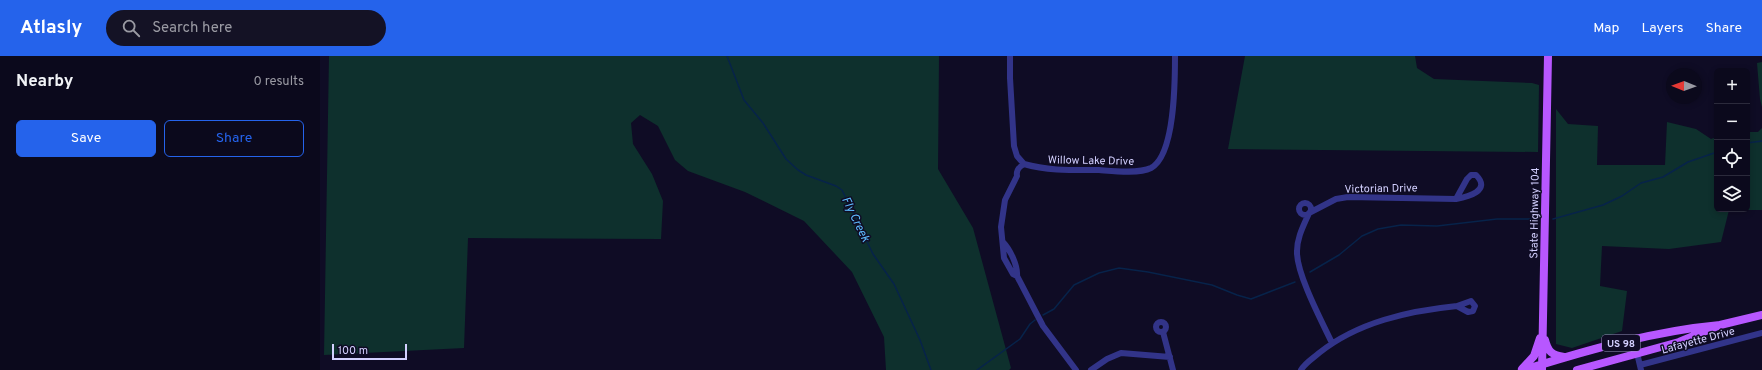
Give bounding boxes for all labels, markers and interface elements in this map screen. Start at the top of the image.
search box [106,10,386,46]
text: Atlasly [20,16,82,40]
icon: search [120,17,142,39]
text: Search here [152,19,232,38]
text: Map [1593,20,1619,37]
text: Layers [1641,20,1683,37]
text: Share [1705,20,1742,37]
north arrow [1666,68,1702,104]
map controls [1714,68,1750,212]
button: + [1714,68,1750,104]
text: Nearby [16,71,73,93]
text: 0 results [253,74,304,90]
button: − [1714,104,1750,140]
button: Save [16,120,156,157]
button: Share [164,120,304,157]
button: locate [1714,140,1750,176]
street label: Willow Lake Drive [1048,153,1134,169]
street label: State Highway 104 [1527,167,1543,259]
button: layers [1714,176,1750,212]
street label: Victorian Drive [1344,181,1418,197]
water label: Fly Creek [837,194,873,246]
street label: Lafayette Drive [1660,324,1737,357]
road number: US 98 [1602,335,1640,351]
scale bar [332,342,407,361]
text: 100 m [338,344,368,358]

